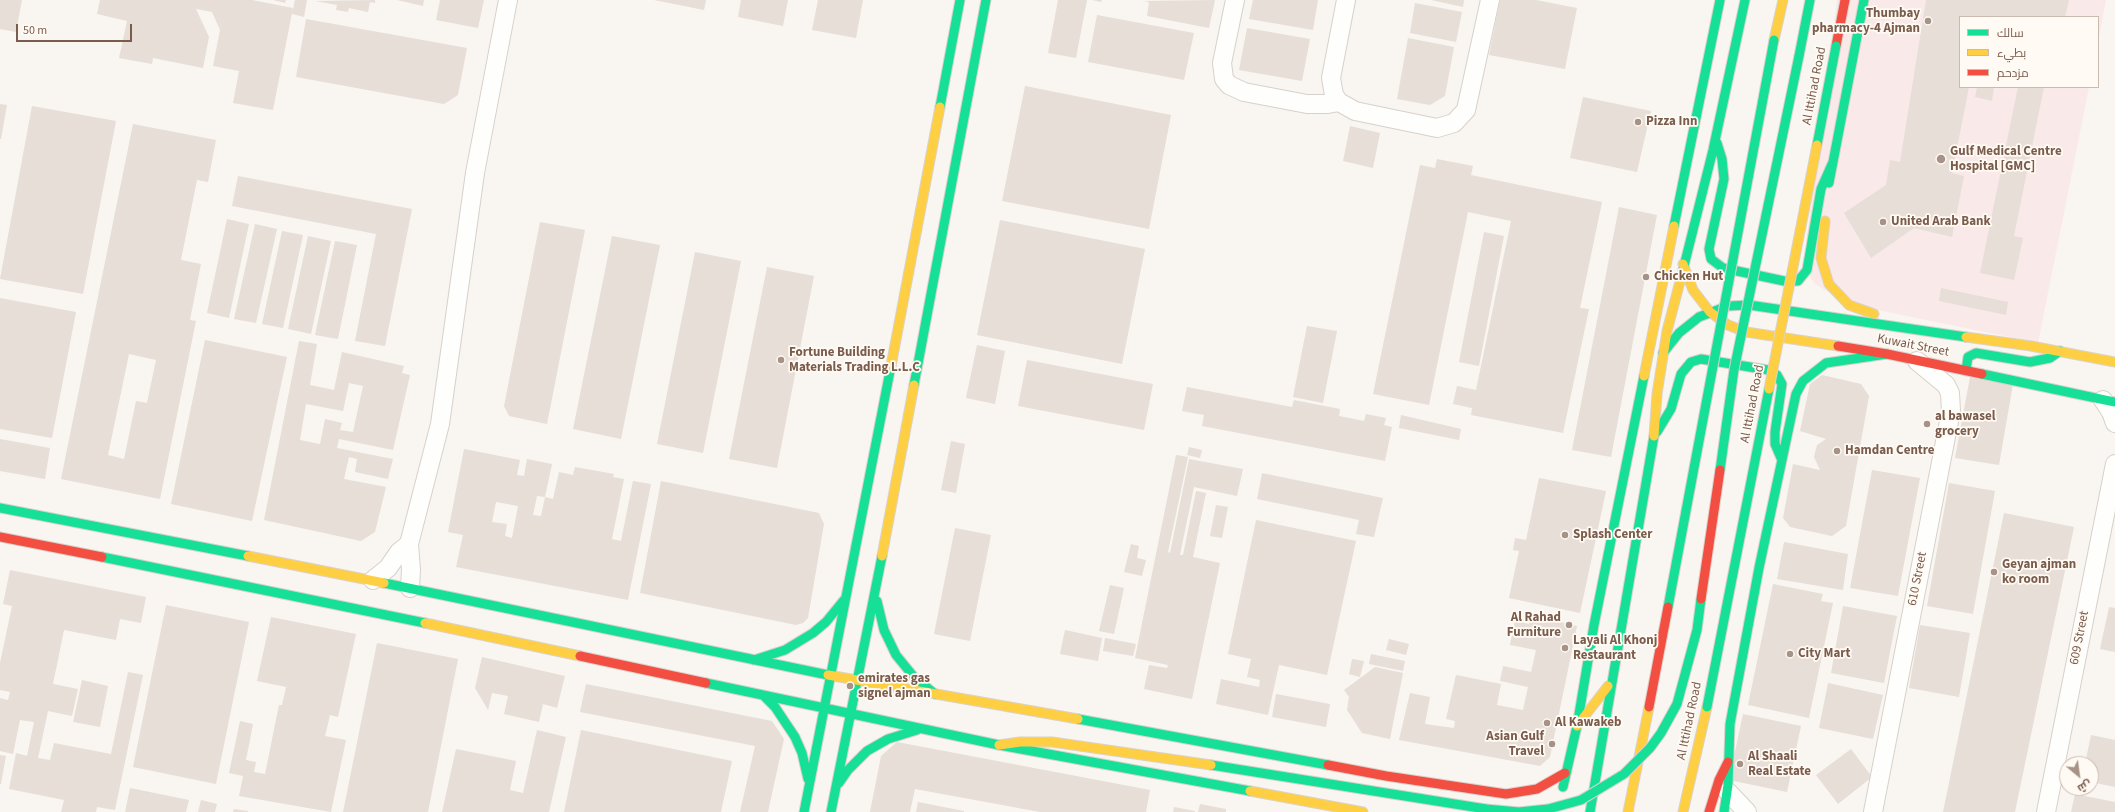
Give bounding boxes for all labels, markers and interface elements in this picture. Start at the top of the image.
place label: Thumbay pharmacy-4 Ajman [1812,6,1920,37]
scale bar [18,16,134,42]
marker: Thumbay pharmacy-4 Ajman [1923,16,1933,26]
legend [1959,16,2099,88]
text: 50 m [23,22,47,39]
text: سالك [1997,25,2024,42]
text: بطيء [1997,45,2026,62]
street label: Al Ittihad Road [1800,46,1830,126]
text: مزدحم [1997,65,2029,82]
place label: Pizza Inn [1646,114,1697,130]
marker: Pizza Inn [1633,117,1643,127]
place label: Gulf Medical Centre Hospital [GMC] [1950,144,2062,175]
marker: Gulf Medical Centre Hospital [GMC] [1935,153,1947,165]
place label: United Arab Bank [1891,214,1991,230]
marker: United Arab Bank [1878,217,1888,227]
place label: Chicken Hut [1654,269,1723,285]
marker: Chicken Hut [1641,272,1651,282]
street label: Kuwait Street [1876,331,1950,361]
place label: Fortune Building Materials Trading L.L.C [789,345,920,376]
marker: Fortune Building Materials Trading L.L.C [776,355,786,365]
street label: Al Ittihad Road [1738,364,1768,444]
place label: al bawasel grocery [1935,409,1995,440]
marker: al bawasel grocery [1922,419,1932,429]
place label: Hamdan Centre [1845,443,1935,459]
marker: Hamdan Centre [1832,446,1842,456]
place label: Splash Center [1573,527,1652,543]
marker: Splash Center [1560,530,1570,540]
street label: 610 Street [1905,551,1931,607]
place label: Geyan ajman ko room [2002,557,2076,588]
marker: Geyan ajman ko room [1989,567,1999,577]
place label: Al Rahad Furniture [1507,610,1561,641]
street label: 609 Street [2067,610,2093,666]
marker: Al Rahad Furniture [1564,620,1574,630]
place label: Layali Al Khonj Restaurant [1573,633,1657,664]
marker: Layali Al Khonj Restaurant [1560,643,1570,653]
place label: City Mart [1798,646,1850,662]
marker: City Mart [1785,649,1795,659]
place label: emirates gas signel ajman [858,671,931,702]
marker: emirates gas signel ajman [845,681,855,691]
street label: Al Ittihad Road [1674,681,1706,761]
place label: Al Kawakeb [1555,715,1621,731]
marker: Al Kawakeb [1542,718,1552,728]
place label: Asian Gulf Travel [1486,729,1544,760]
marker: Asian Gulf Travel [1547,739,1557,749]
place label: Al Shaali Real Estate [1748,749,1811,780]
north arrow [2059,756,2099,796]
marker: Al Shaali Real Estate [1735,759,1745,769]
text: ش [2075,776,2094,796]

